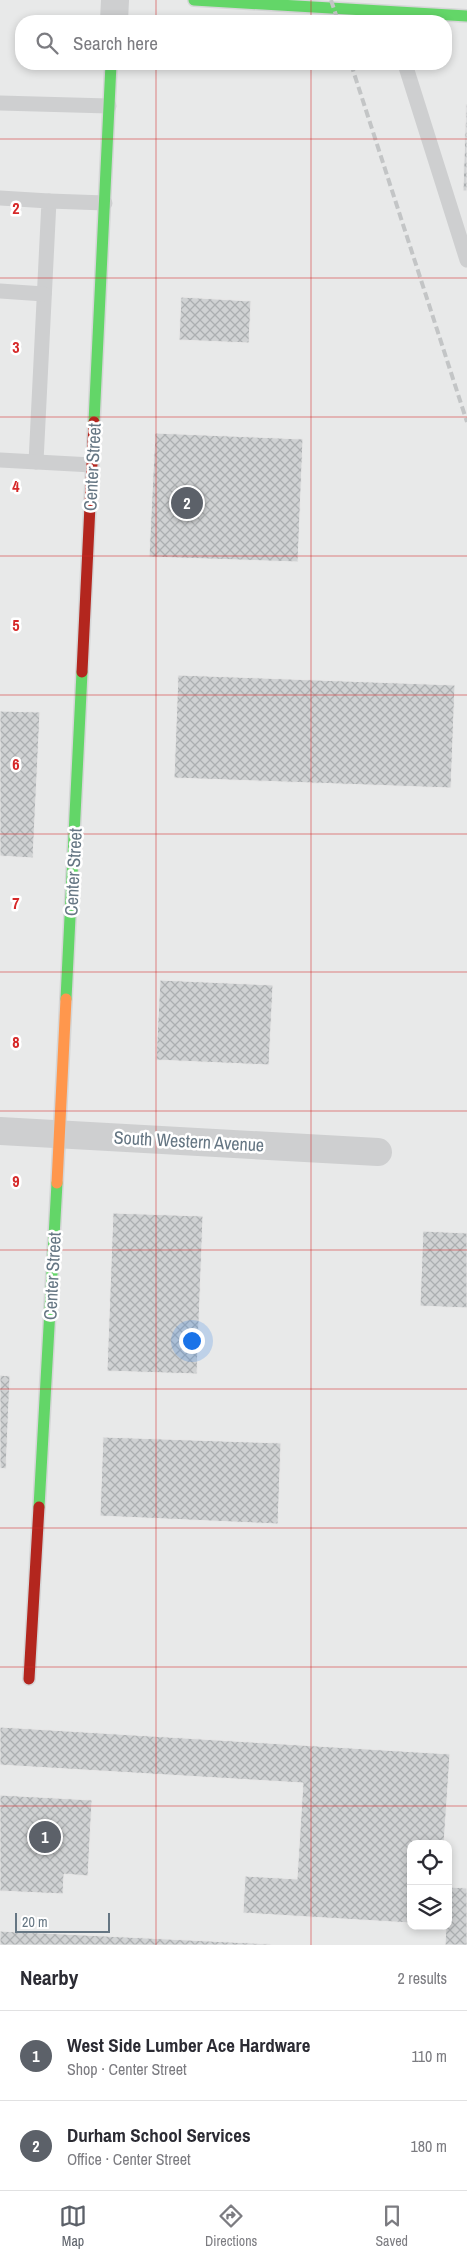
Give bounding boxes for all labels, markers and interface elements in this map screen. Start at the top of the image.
search box [15,15,452,70]
icon: search [33,29,61,57]
text: Search here [73,30,158,56]
text: 2 [12,197,20,219]
text: 3 [12,336,20,358]
street label: Center Street [77,423,107,511]
text: 4 [12,475,20,497]
pin: 2 [171,484,203,522]
text: 5 [12,614,20,636]
text: 6 [12,753,20,775]
street label: Center Street [58,828,88,916]
text: 7 [12,892,20,914]
text: 8 [12,1031,20,1053]
street label: South Western Avenue [113,1125,265,1157]
text: 9 [12,1170,20,1192]
street label: Center Street [37,1232,67,1320]
your location [179,1328,205,1354]
pin: 1 [29,1818,61,1856]
map controls [407,1840,452,1930]
button: locate [407,1840,452,1885]
button: layers [407,1885,452,1930]
scale bar [15,1910,110,1933]
text: 20 m [22,1913,48,1931]
text: Nearby [20,1963,78,1992]
text: 2 results [397,1967,447,1989]
text: West Side Lumber Ace Hardware [67,2032,310,2058]
text: 1 [32,2045,40,2067]
text: 110 m [411,2045,447,2067]
text: Shop · Center Street [67,2058,187,2080]
text: Durham School Services [67,2122,251,2148]
text: 2 [32,2135,40,2157]
text: 180 m [411,2135,447,2157]
text: Office · Center Street [67,2148,191,2170]
tab: Map [59,2202,87,2250]
tab: Directions [205,2202,257,2250]
tab: Saved [375,2202,408,2250]

